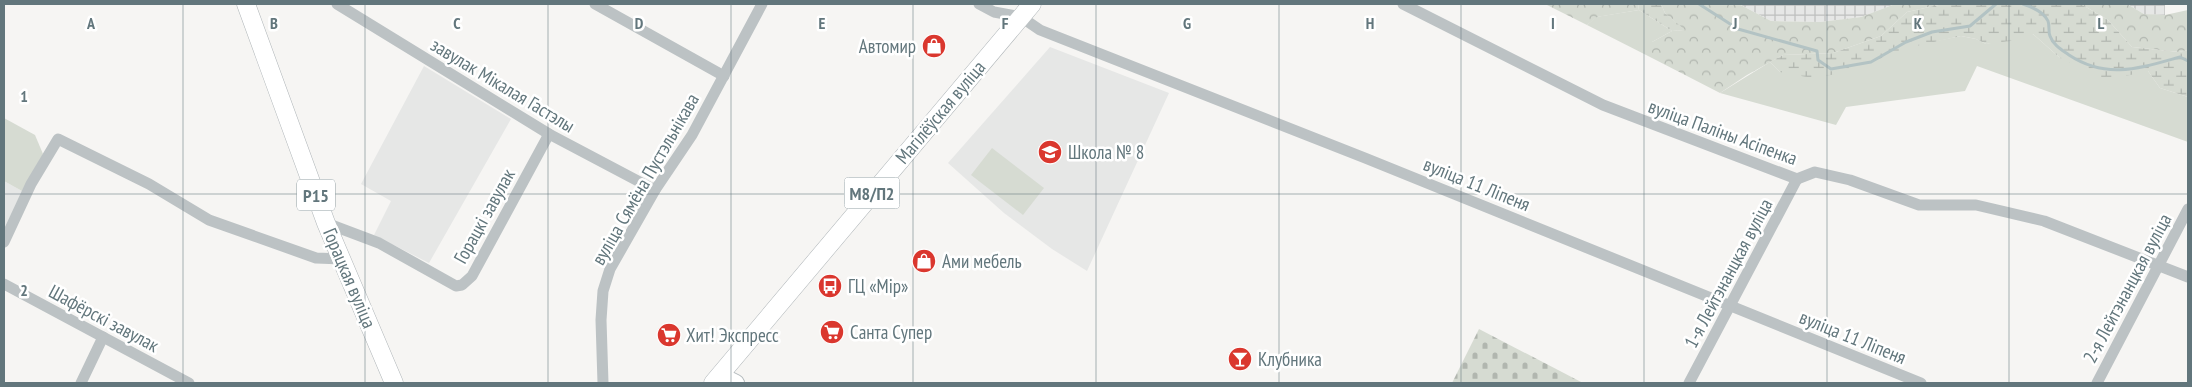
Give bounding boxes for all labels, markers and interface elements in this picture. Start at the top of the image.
text: A [86,13,96,33]
text: B [270,13,278,33]
text: C [453,13,461,33]
text: D [635,13,644,33]
text: E [819,13,826,33]
text: F [1002,13,1009,33]
text: G [1183,13,1191,33]
text: H [1366,13,1374,33]
text: I [1551,13,1555,33]
text: J [1732,13,1737,33]
text: K [1914,13,1923,33]
text: L [2098,13,2105,33]
street label: завулак Мікалая Гастэлы [427,33,579,137]
shop icon: Автомир [921,33,947,59]
place label: Автомир [859,34,916,58]
street label: Магілёўская вуліца [890,56,990,168]
text: 1 [20,86,28,106]
street label: вуліца Сямёна Пустэльнікава [586,89,704,269]
street label: вуліца Паліны Асіпенка [1645,94,1801,170]
school or university icon: Школа № 8 [1037,139,1063,165]
place label: Школа № 8 [1068,140,1144,164]
street label: вуліца 11 Ліпеня [1420,152,1534,216]
street label: Горацкі завулак [448,164,520,268]
road number: М8/П2 [844,178,900,208]
road number: Р15 [297,180,335,210]
street label: 1-я Лейтэнанцкая вуліца [1679,194,1777,352]
street label: 2-я Лейтэнанцкая вуліца [2078,209,2176,367]
street label: Горацкая вуліца [318,224,382,332]
shop icon: Ами мебель [911,248,937,274]
place label: Ами мебель [942,249,1022,273]
bus stop icon: ГЦ «Мір» [817,273,843,299]
place label: ГЦ «Мір» [848,274,908,298]
street label: Шафёрскі завулак [45,279,164,357]
text: 2 [20,280,28,300]
street label: вуліца 11 Ліпеня [1796,305,1910,369]
supermarket icon: Санта Супер [819,319,845,345]
place label: Санта Супер [850,320,932,344]
supermarket icon: Хит! Экспресс [656,322,682,348]
place label: Хит! Экспресс [686,323,779,347]
bar icon: Клубника [1227,346,1253,372]
place label: Клубника [1258,347,1322,371]

